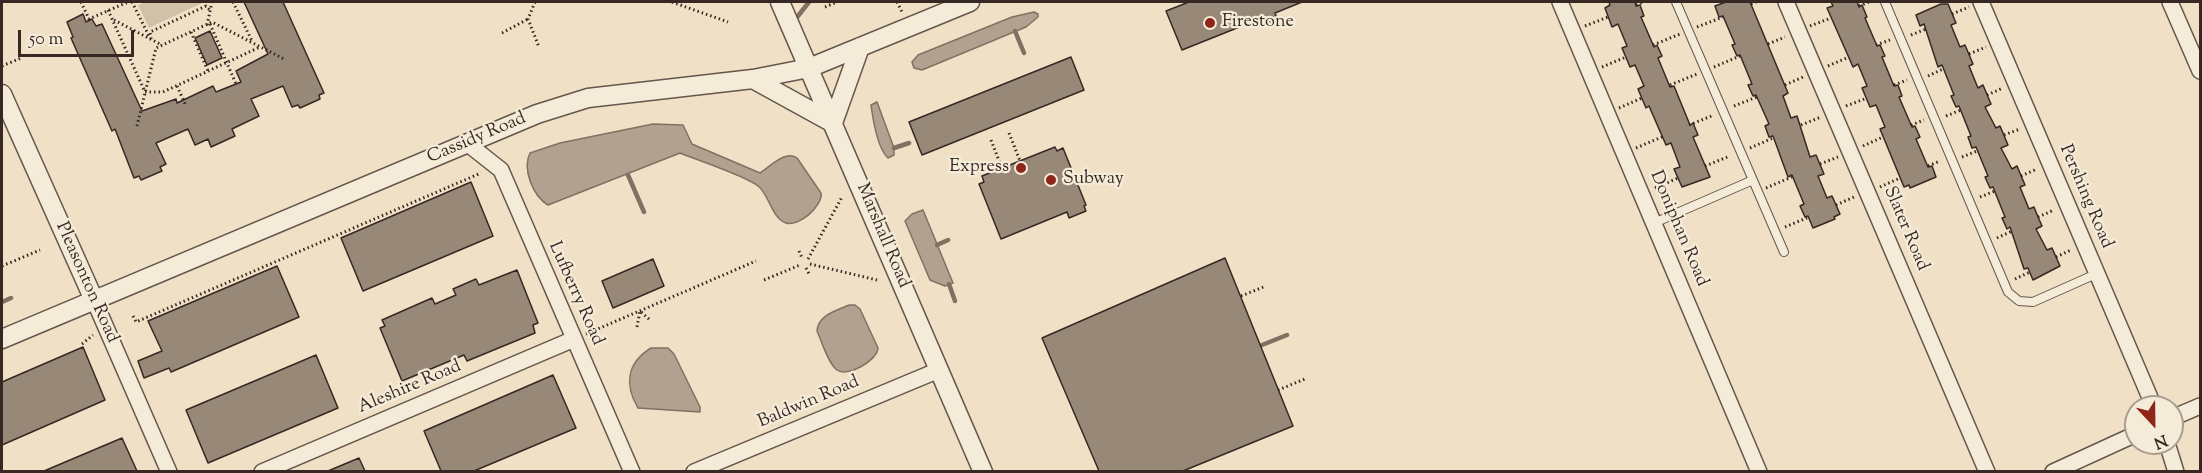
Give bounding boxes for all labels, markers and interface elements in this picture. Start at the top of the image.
place label: Firestone [1222,12,1294,34]
marker: Firestone [1203,16,1217,30]
scale bar [21,18,136,56]
text: 50 m [29,27,63,53]
street label: Cassidy Road [424,109,530,169]
street label: Pershing Road [2053,142,2117,252]
place label: Express [949,157,1009,179]
marker: Express [1014,161,1028,175]
street label: Doniphan Road [1644,168,1712,290]
place label: Subway [1063,169,1124,191]
marker: Subway [1044,173,1058,187]
street label: Marshall Road [850,180,914,292]
street label: Slater Road [1878,184,1932,274]
street label: Pleasonton Road [50,219,122,347]
street label: Lufberry Road [542,239,608,349]
street label: Aleshire Road [355,357,465,419]
street label: Baldwin Road [755,372,863,434]
north arrow [2124,395,2184,455]
text: N [2150,427,2170,453]

